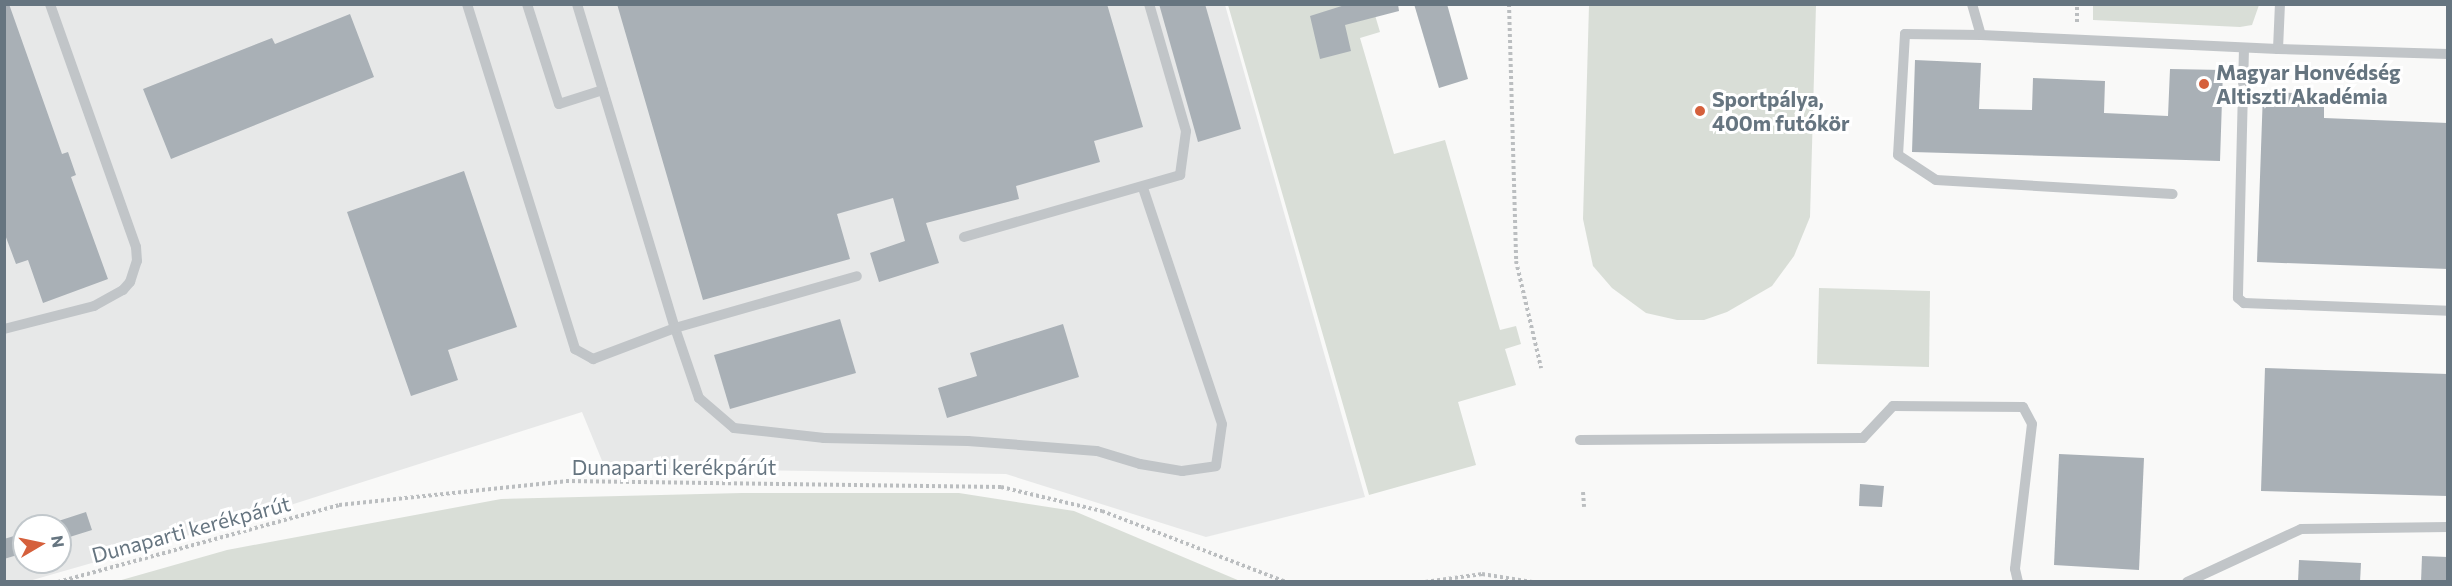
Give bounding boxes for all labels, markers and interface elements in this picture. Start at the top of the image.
place label: Magyar Honvédség Altiszti Akadémia [2216,59,2401,109]
marker: Magyar Honvédség Altiszti Akadémia [2197,77,2211,91]
place label: Sportpálya, 400m futókör [1712,86,1850,136]
marker: Sportpálya, 400m futókör [1693,104,1707,118]
street label: Dunaparti kerékpárút [572,454,776,480]
street label: Dunaparti kerékpárút [89,490,293,568]
north arrow [12,514,72,574]
text: N [48,534,69,549]

